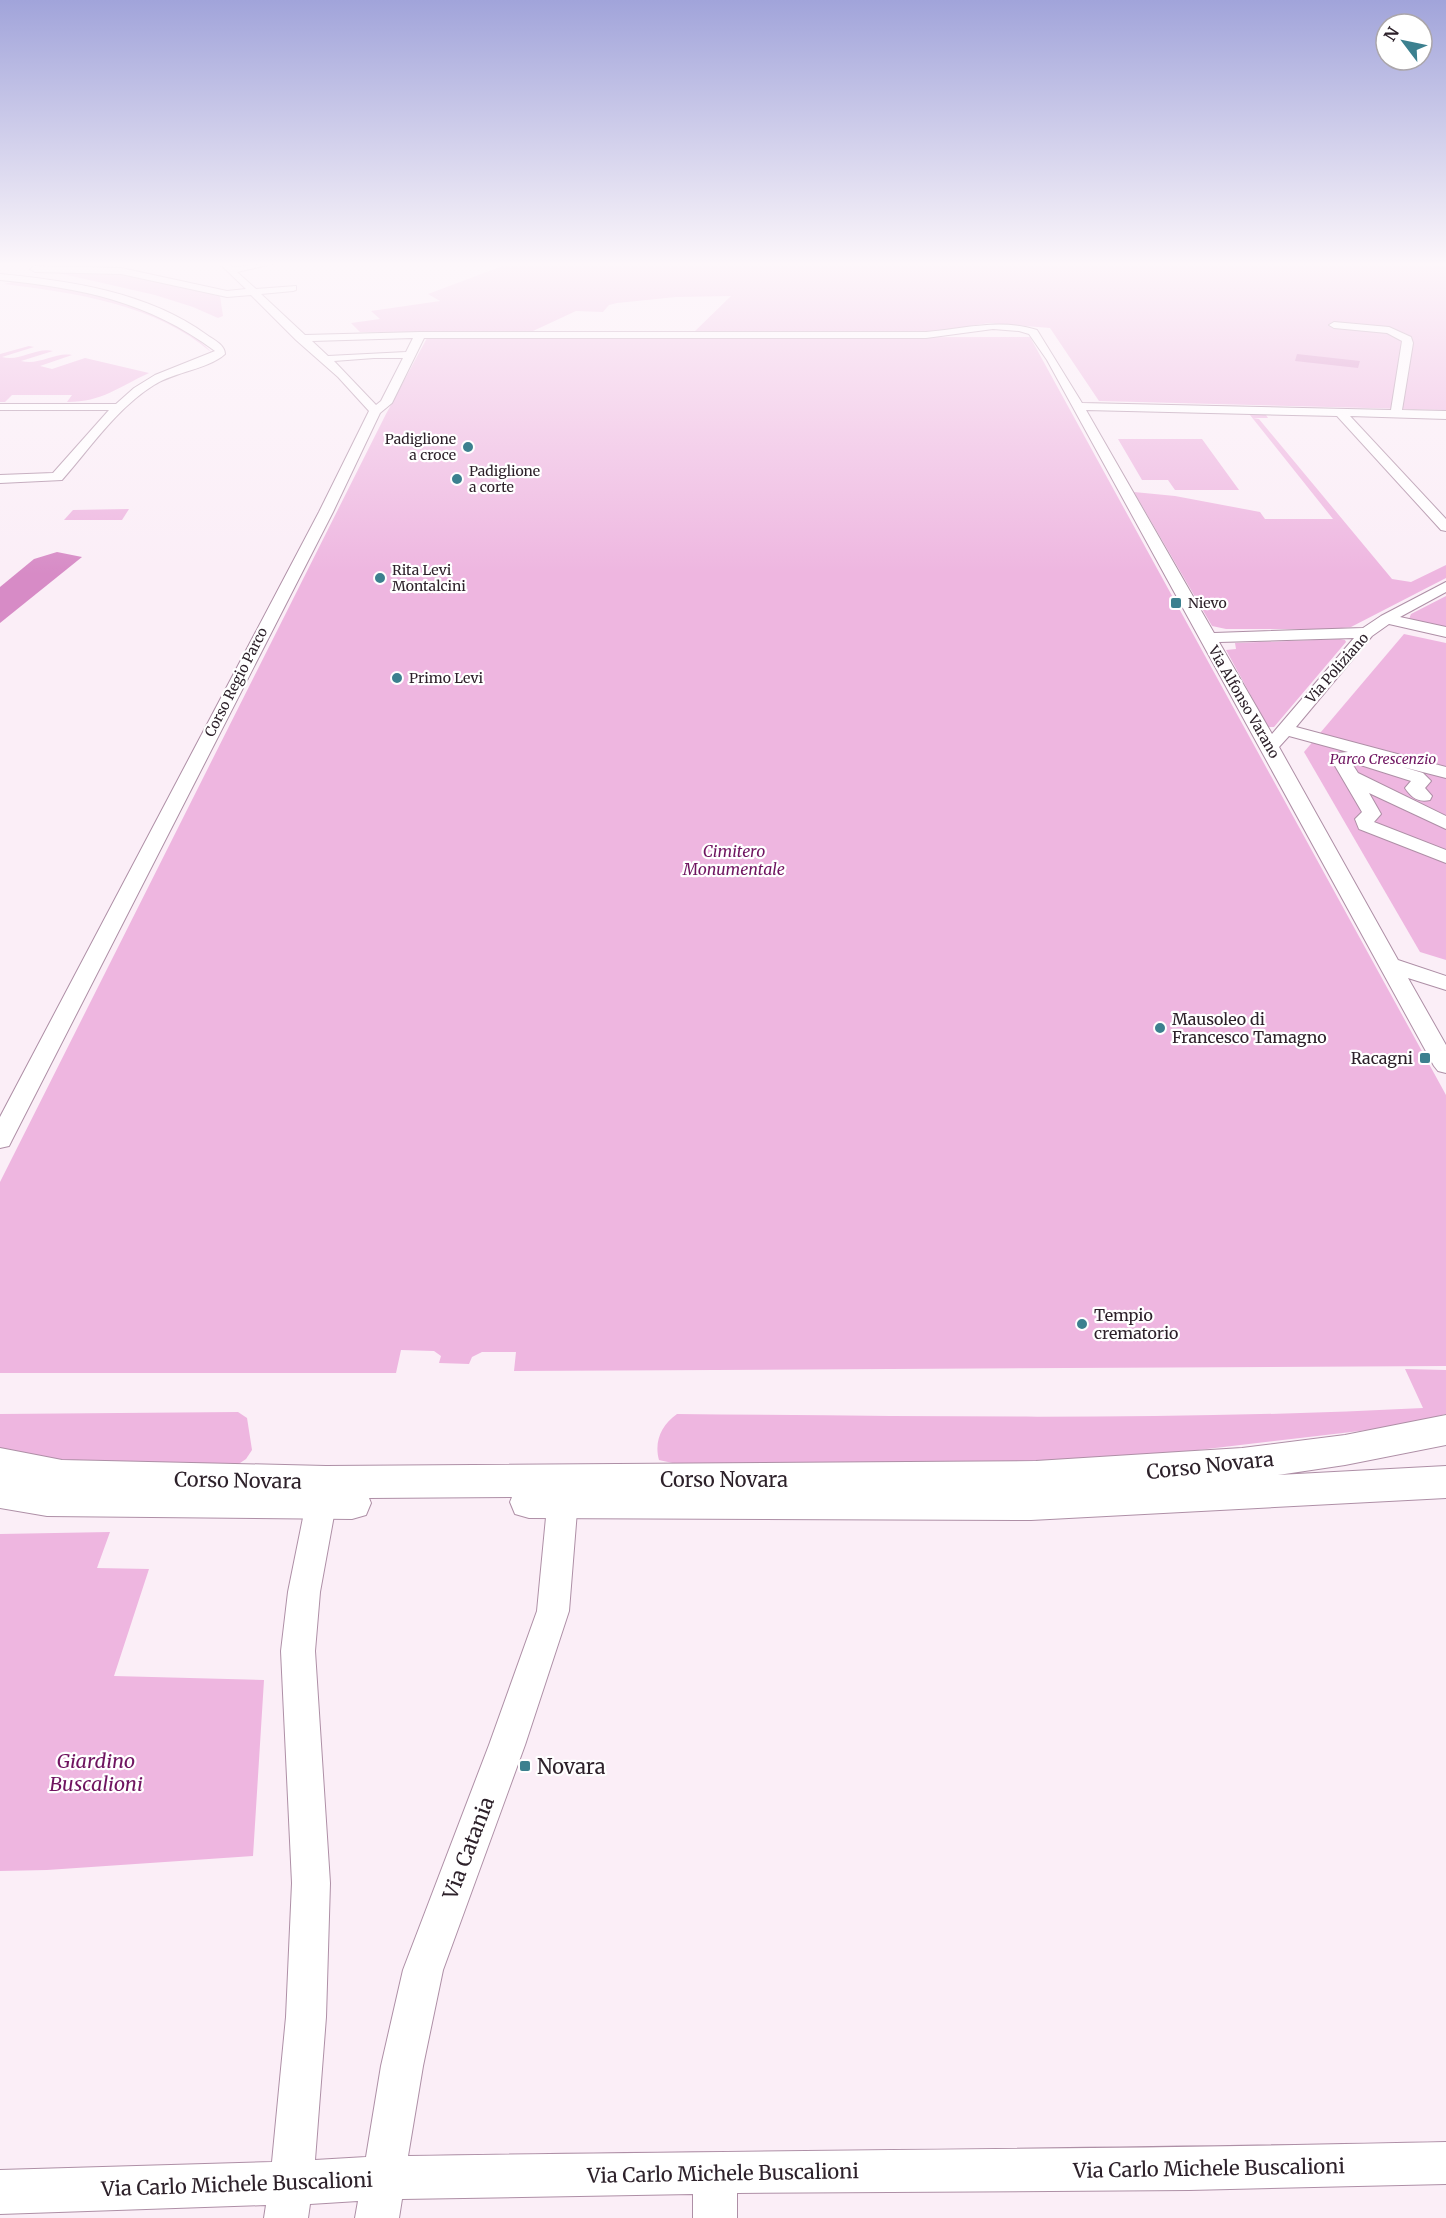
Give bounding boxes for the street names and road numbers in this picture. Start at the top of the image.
street label: Corso Regio Parco [201,624,271,740]
street label: Via Poliziano [1301,629,1372,708]
street label: Via Alfonso Varano [1204,642,1284,762]
street label: Corso Novara [1145,1446,1275,1484]
street label: Corso Novara [174,1466,302,1494]
street label: Corso Novara [660,1467,788,1492]
street label: Via Catania [437,1793,499,1904]
street label: Via Carlo Michele Buscalioni [1072,2153,1345,2183]
street label: Via Carlo Michele Buscalioni [586,2158,859,2188]
street label: Via Carlo Michele Buscalioni [100,2167,373,2201]

